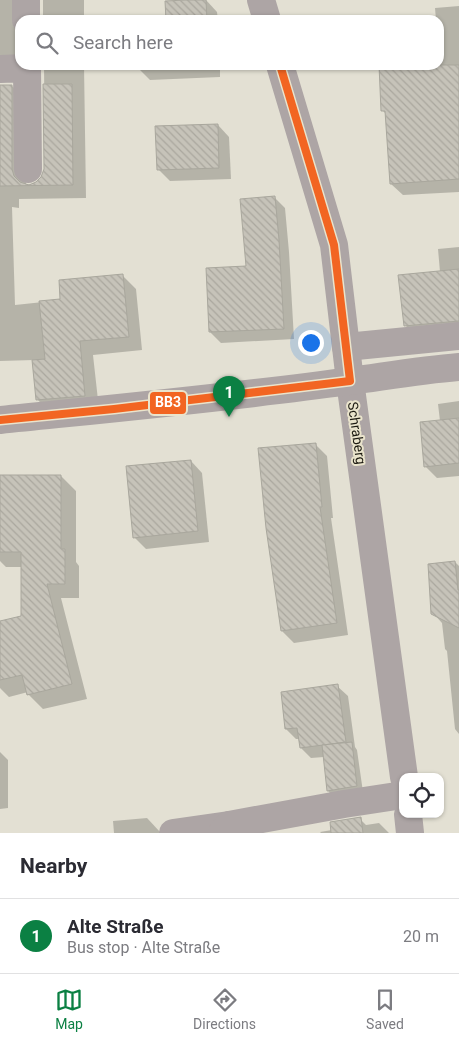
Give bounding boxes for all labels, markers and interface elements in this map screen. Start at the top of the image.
search box [15,15,444,70]
icon: search [33,29,61,57]
text: Search here [73,31,173,54]
your location [298,330,324,356]
pin: 1 [213,376,245,417]
line badge: BB3 [149,391,187,415]
text: BB3 [155,394,181,410]
street label: Schraberg [345,401,369,465]
map controls [399,773,444,818]
button: locate [399,773,444,818]
text: Nearby [20,854,87,878]
text: Alte Straße [67,915,163,938]
text: 1 [31,927,41,946]
text: 20 m [403,927,439,946]
text: Bus stop · Alte Straße [67,938,220,957]
tab: Map [55,986,83,1032]
tab: Directions [193,986,256,1032]
tab: Saved [366,986,404,1032]

